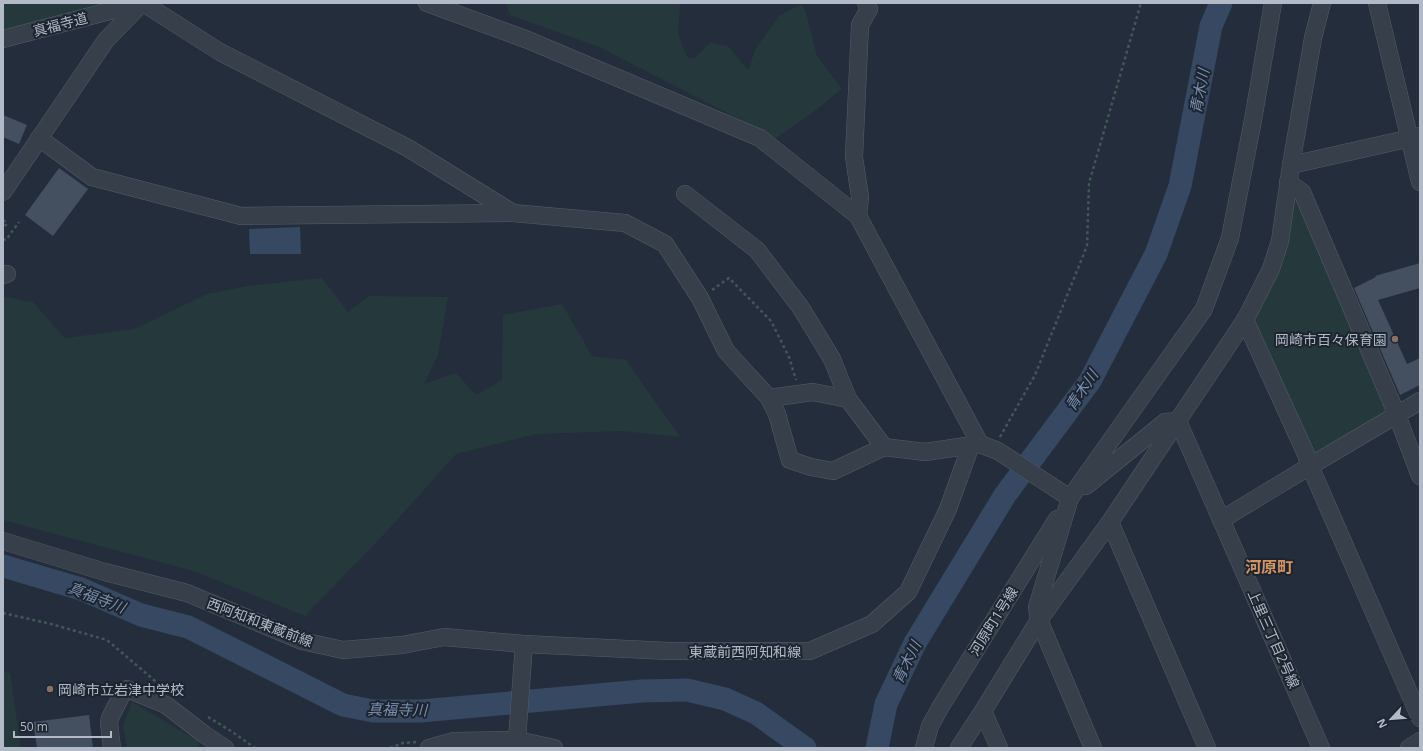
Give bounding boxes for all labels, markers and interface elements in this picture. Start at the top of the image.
street label: 真福寺道 [30,8,90,40]
water label: 青木川 [1185,65,1213,115]
place label: 岡崎市百々保育園 [1275,330,1387,349]
marker: 岡崎市百々保育園 [1390,334,1400,344]
water label: 青木川 [1060,364,1103,414]
district label: 河原町 [1245,556,1293,578]
water label: 真福寺川 [65,577,130,618]
street label: 河原町1号線 [964,583,1022,659]
street label: 上里三丁目2号線 [1244,587,1304,691]
street label: 西阿知和東蔵前線 [204,593,316,651]
water label: 青木川 [887,636,926,687]
street label: 東蔵前西阿知和線 [689,642,801,661]
place label: 岡崎市立岩津中学校 [58,680,184,699]
marker: 岡崎市立岩津中学校 [45,684,55,694]
water label: 真福寺川 [367,698,429,720]
north arrow [1371,699,1411,739]
scale bar [14,713,111,739]
text: N [1373,716,1390,731]
text: 50 m [20,718,48,735]

